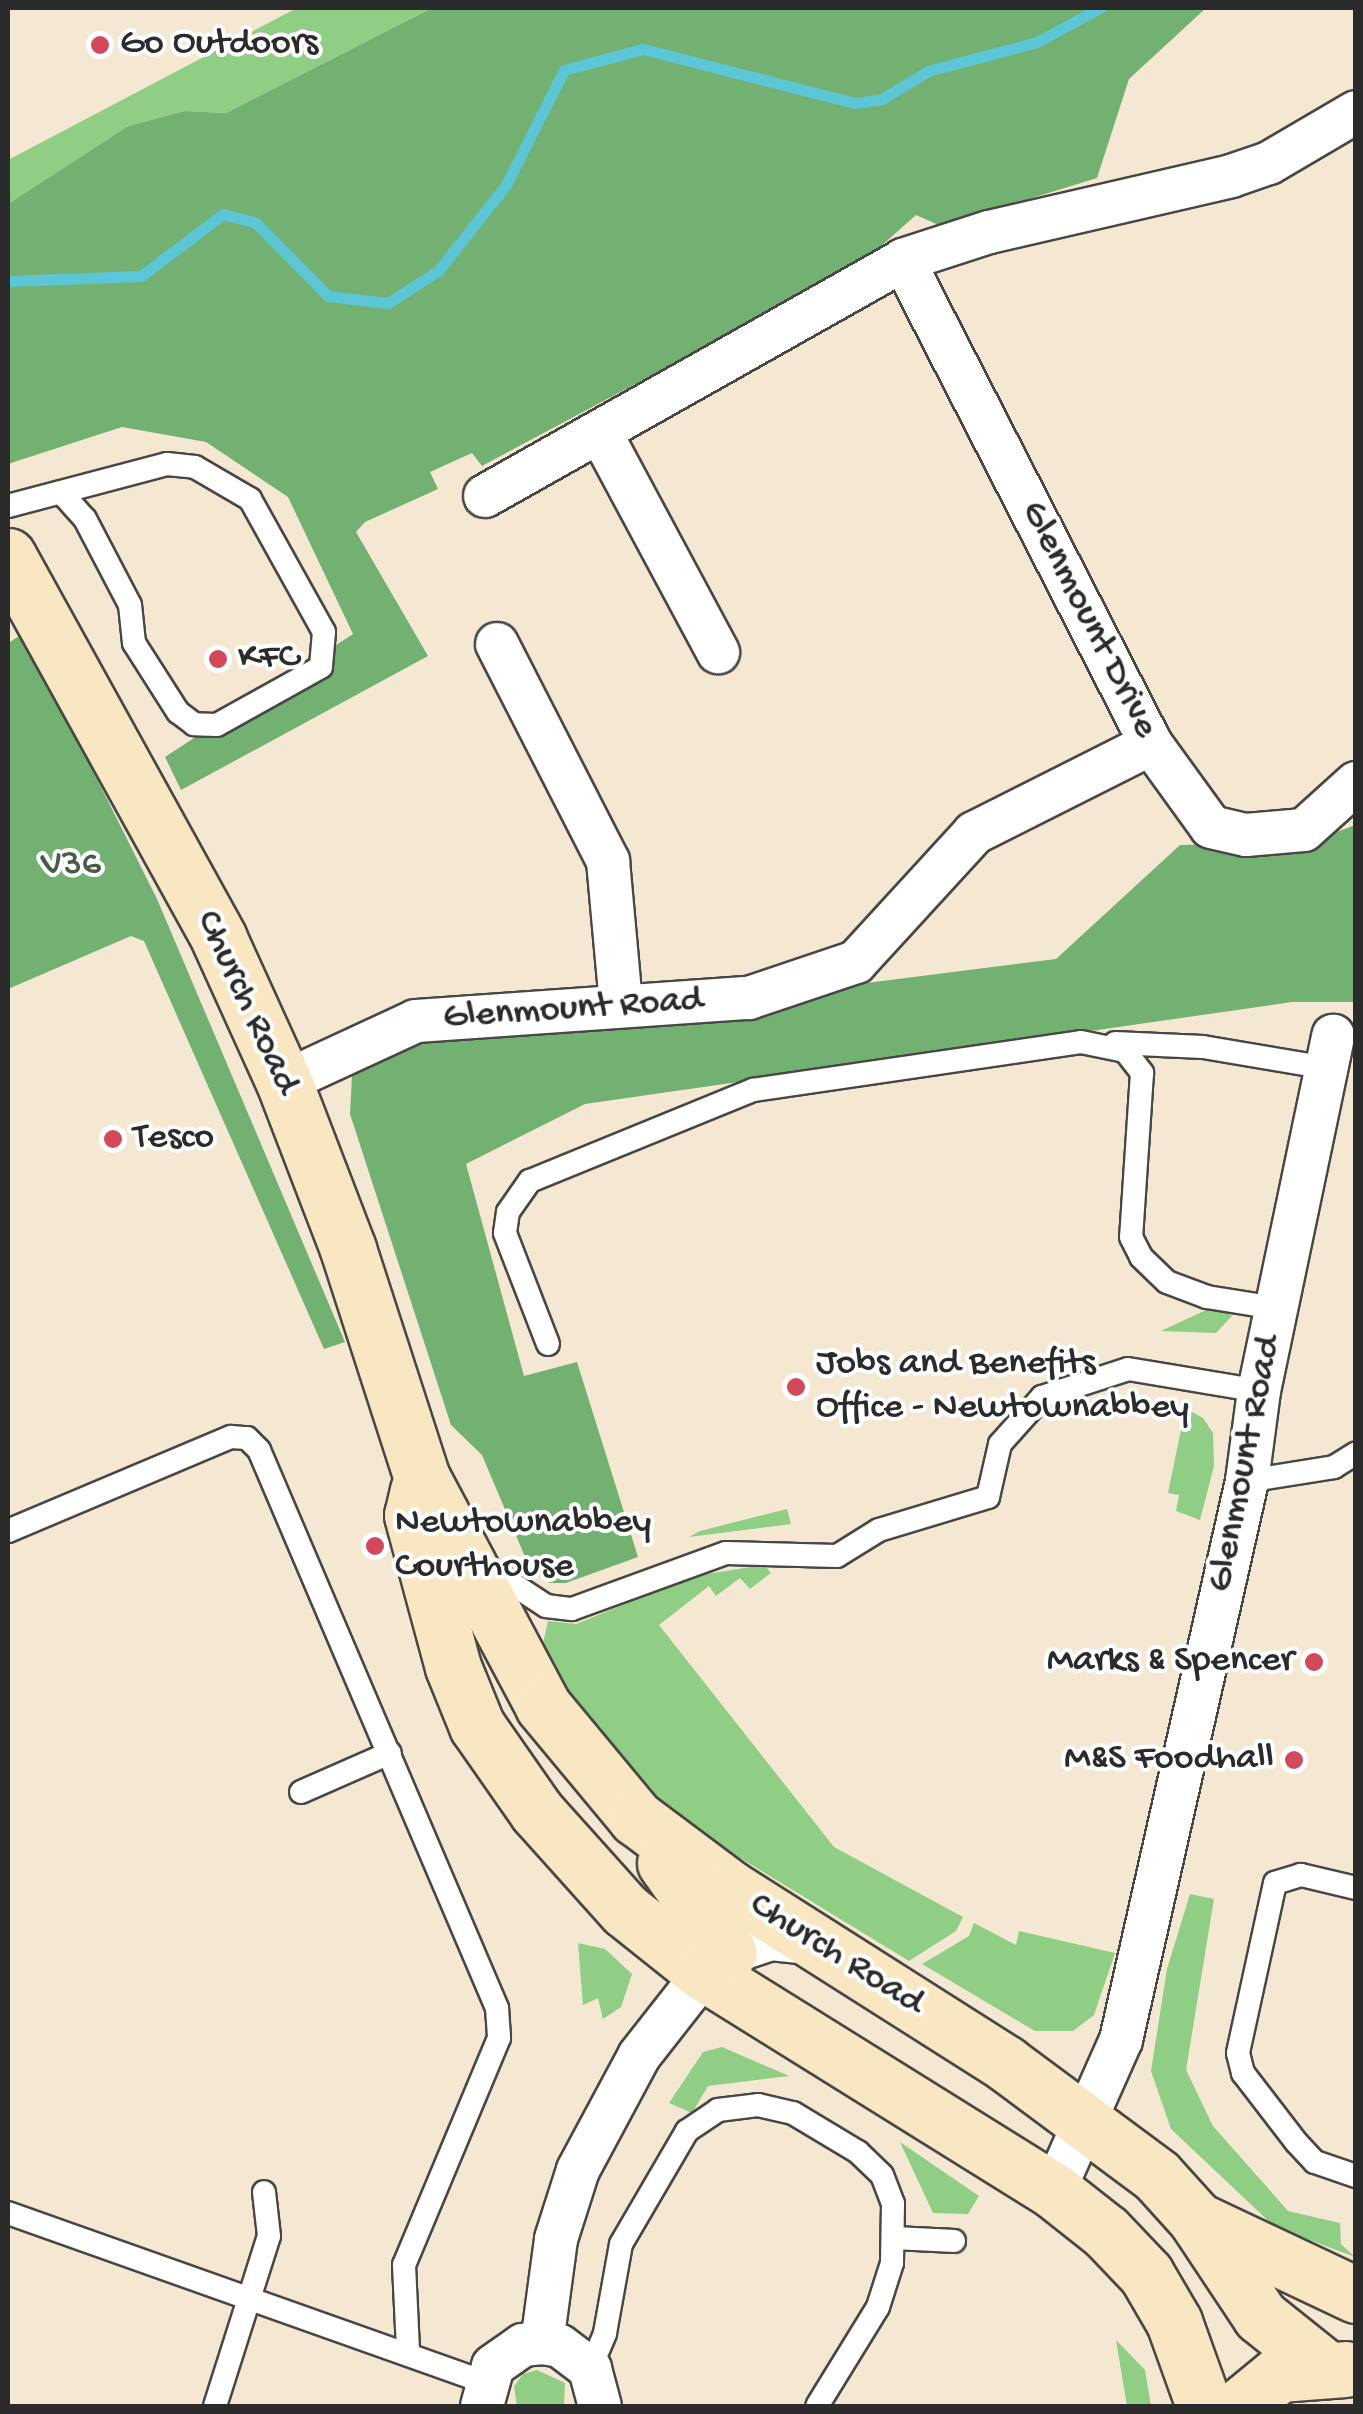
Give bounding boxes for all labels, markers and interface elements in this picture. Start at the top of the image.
place label: Go Outdoors [120,22,318,68]
marker: Go Outdoors [89,34,111,56]
street label: Glenmount Drive [1009,494,1167,746]
place label: KFC [238,636,299,682]
marker: KFC [207,648,229,670]
park label: V36 [41,843,101,889]
street label: Church Road [184,904,308,1102]
street label: Glenmount Road [442,978,704,1042]
place label: Tesco [133,1116,214,1162]
marker: Tesco [102,1128,124,1150]
street label: Glenmount Road [1199,1332,1293,1596]
place label: Jobs and Benefits Office - Newtownabbey [816,1342,1189,1432]
marker: Jobs and Benefits Office - Newtownabbey [785,1376,807,1398]
place label: Newtownabbey Courthouse [395,1501,651,1590]
marker: Newtownabbey Courthouse [364,1535,386,1557]
place label: Marks & Spencer [1047,1639,1294,1685]
marker: Marks & Spencer [1303,1651,1325,1673]
place label: M&S Foodhall [1064,1737,1274,1783]
marker: M&S Foodhall [1283,1749,1305,1771]
street label: Church Road [740,1883,932,2027]

